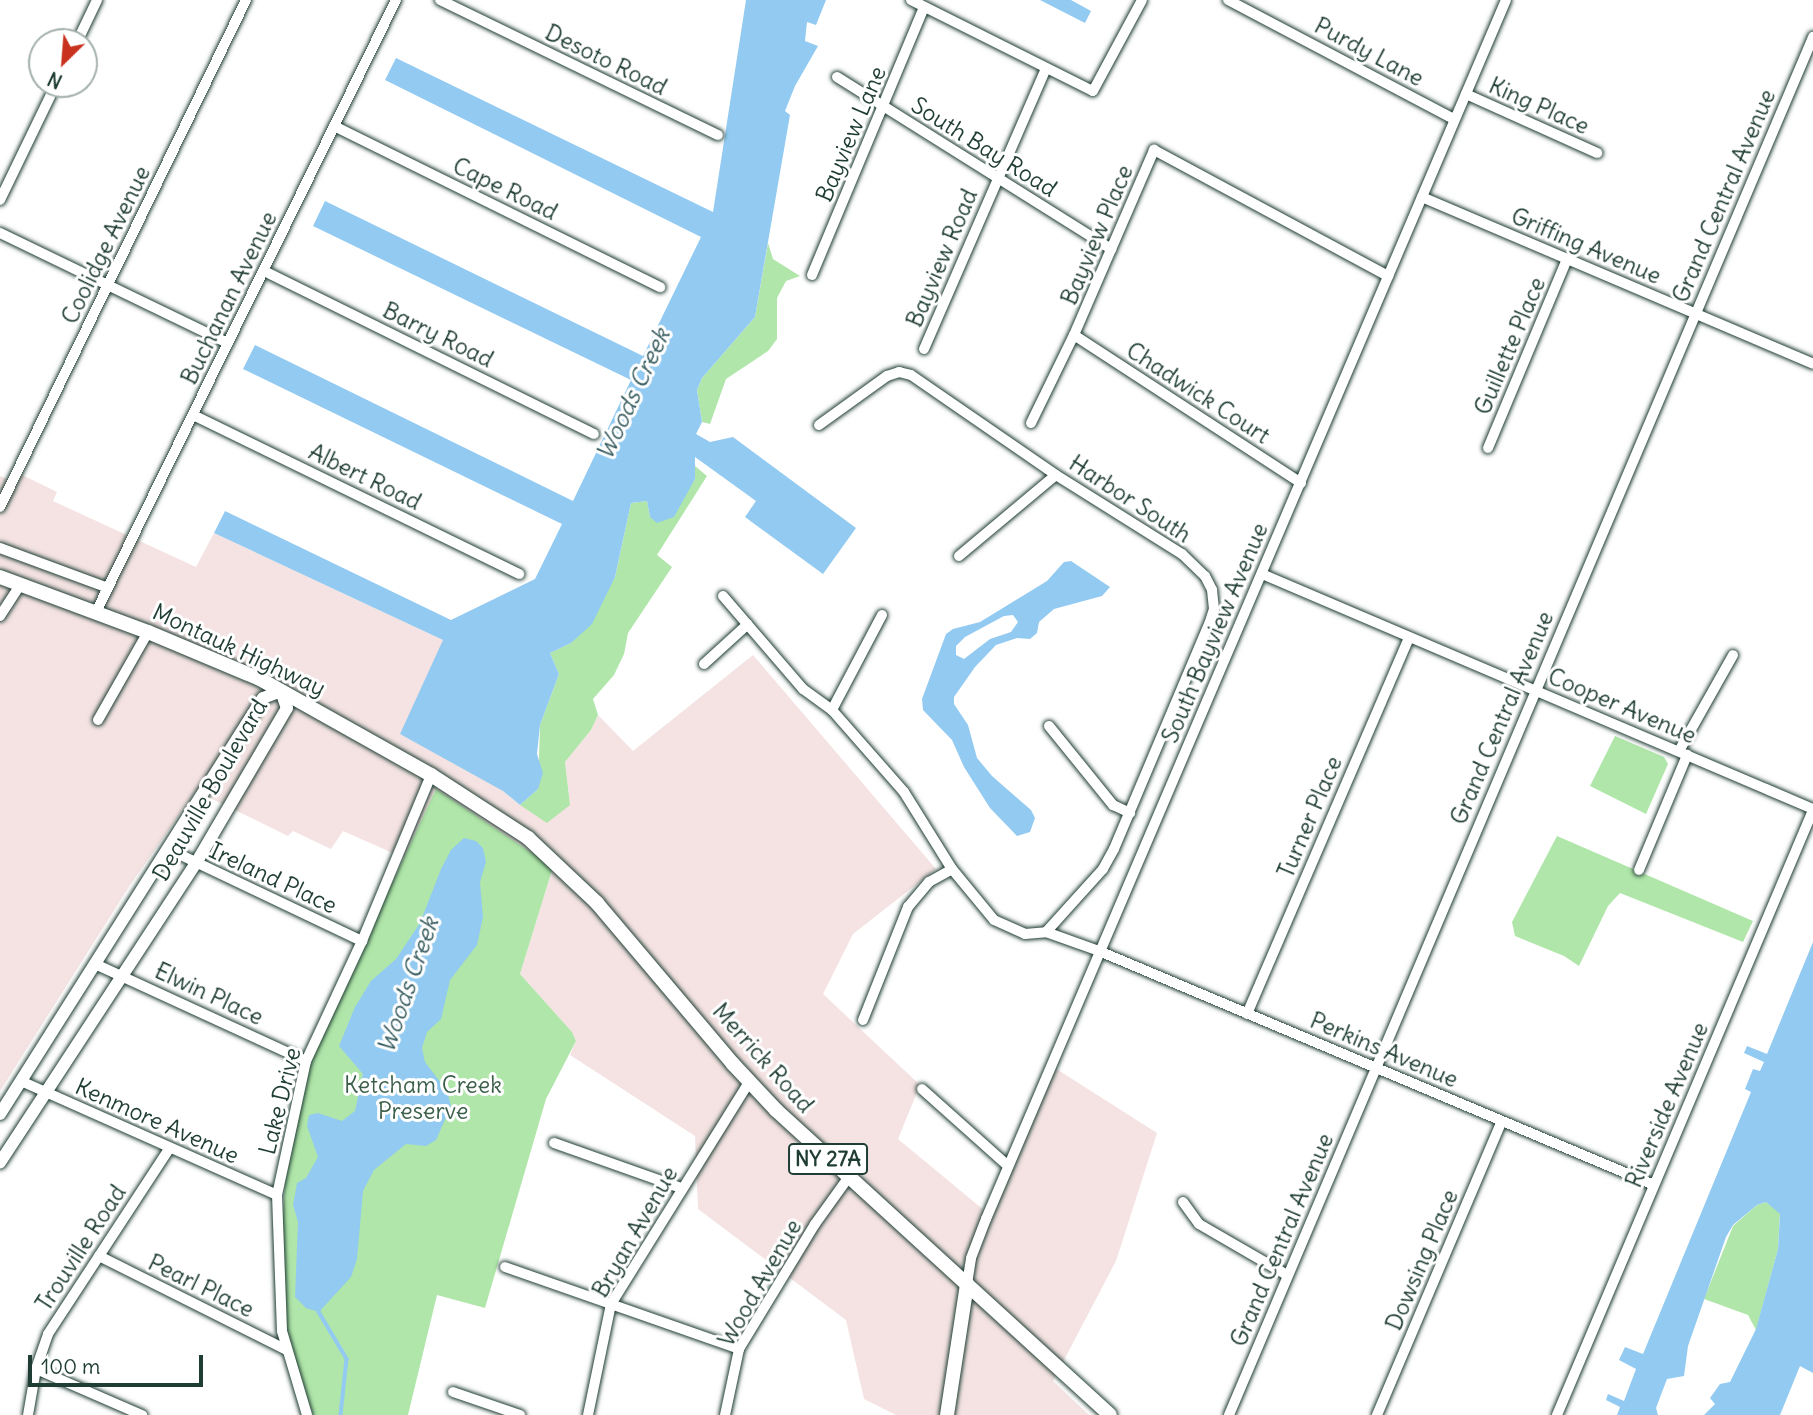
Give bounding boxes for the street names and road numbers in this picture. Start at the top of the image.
street label: Purdy Lane [1310,12,1428,92]
street label: Desoto Road [541,19,671,101]
street label: Bayview Lane [810,62,892,206]
street label: King Place [1485,72,1593,140]
street label: Grand Central Avenue [1667,85,1781,307]
street label: South Bay Road [906,91,1062,203]
street label: Cape Road [448,152,562,226]
street label: Coolidge Avenue [56,161,156,329]
street label: Bayview Place [1055,161,1139,309]
street label: Bayview Road [901,185,983,331]
street label: Griffing Avenue [1507,202,1665,290]
street label: Buchanan Avenue [175,207,283,389]
street label: Guillette Place [1469,273,1551,419]
street label: Barry Road [378,296,498,374]
street label: Chadwick Court [1121,336,1275,450]
street label: Albert Road [304,438,426,516]
street label: Harbor South [1064,449,1196,549]
street label: South Bayview Avenue [1156,519,1274,747]
street label: Montauk Highway [148,598,330,702]
street label: Grand Central Avenue [1445,607,1559,829]
street label: Cooper Avenue [1544,662,1700,750]
street label: Deauville Boulevard [147,694,273,886]
street label: Turner Place [1272,752,1348,882]
street label: Ireland Place [205,836,341,920]
street label: Elwin Place [150,957,268,1031]
street label: Merrick Road [707,998,819,1118]
street label: Perkins Avenue [1306,1006,1462,1094]
street label: Riverside Avenue [1620,1018,1714,1192]
street label: Lake Drive [253,1045,307,1157]
street label: Kenmore Avenue [71,1073,243,1169]
street label: Grand Central Avenue [1225,1129,1339,1351]
road number: NY 27A [788,1142,868,1176]
street label: Bryan Avenue [586,1162,684,1302]
street label: Trouville Road [30,1180,132,1316]
street label: Dowsing Place [1380,1185,1464,1335]
street label: Wood Avenue [713,1215,807,1351]
street label: Pearl Place [144,1249,258,1323]

